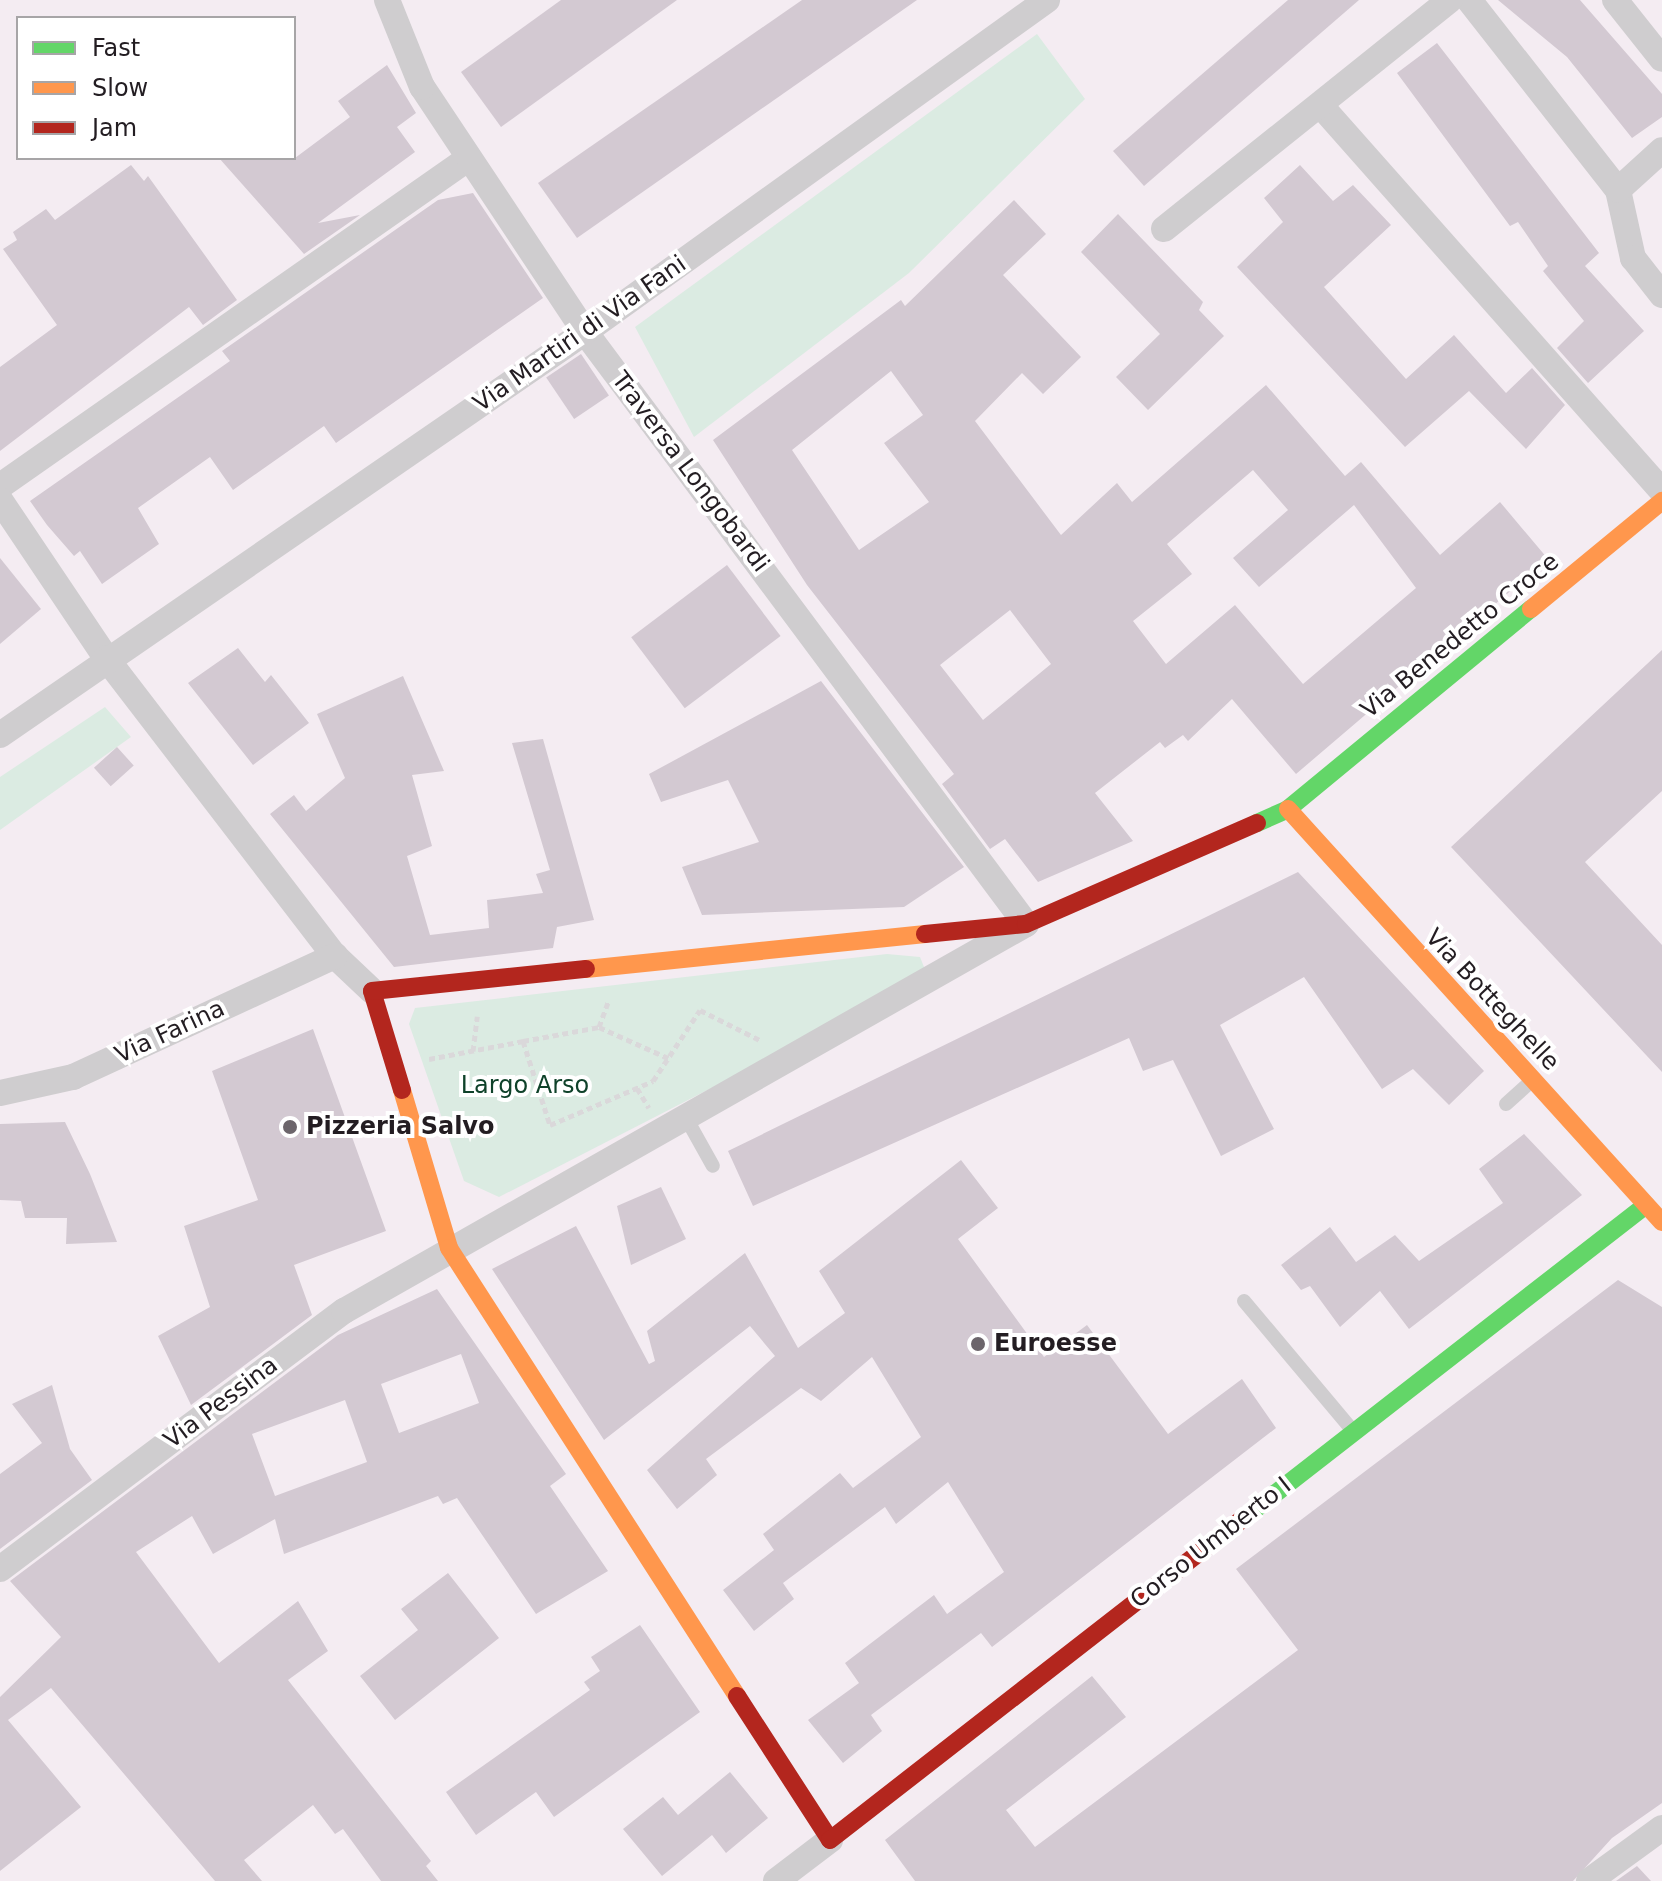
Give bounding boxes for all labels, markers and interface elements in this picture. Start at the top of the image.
legend [16,16,296,160]
text: Fast [92,34,140,62]
text: Slow [92,74,148,102]
text: Jam [92,114,137,142]
street label: Via Martiri di Via Fani [468,250,692,418]
street label: Traversa Longobardi [605,366,775,578]
street label: Via Benedetto Croce [1355,547,1565,725]
street label: Via Botteghelle [1419,923,1565,1077]
street label: Via Farina [111,994,229,1070]
park label: Largo Arso [461,1072,589,1100]
place label: Pizzeria Salvo [306,1113,494,1141]
marker: Pizzeria Salvo [281,1118,299,1136]
place label: Euroesse [994,1330,1117,1358]
marker: Euroesse [969,1335,987,1353]
street label: Via Pessina [158,1351,284,1455]
street label: Corso Umberto I [1125,1471,1297,1615]

